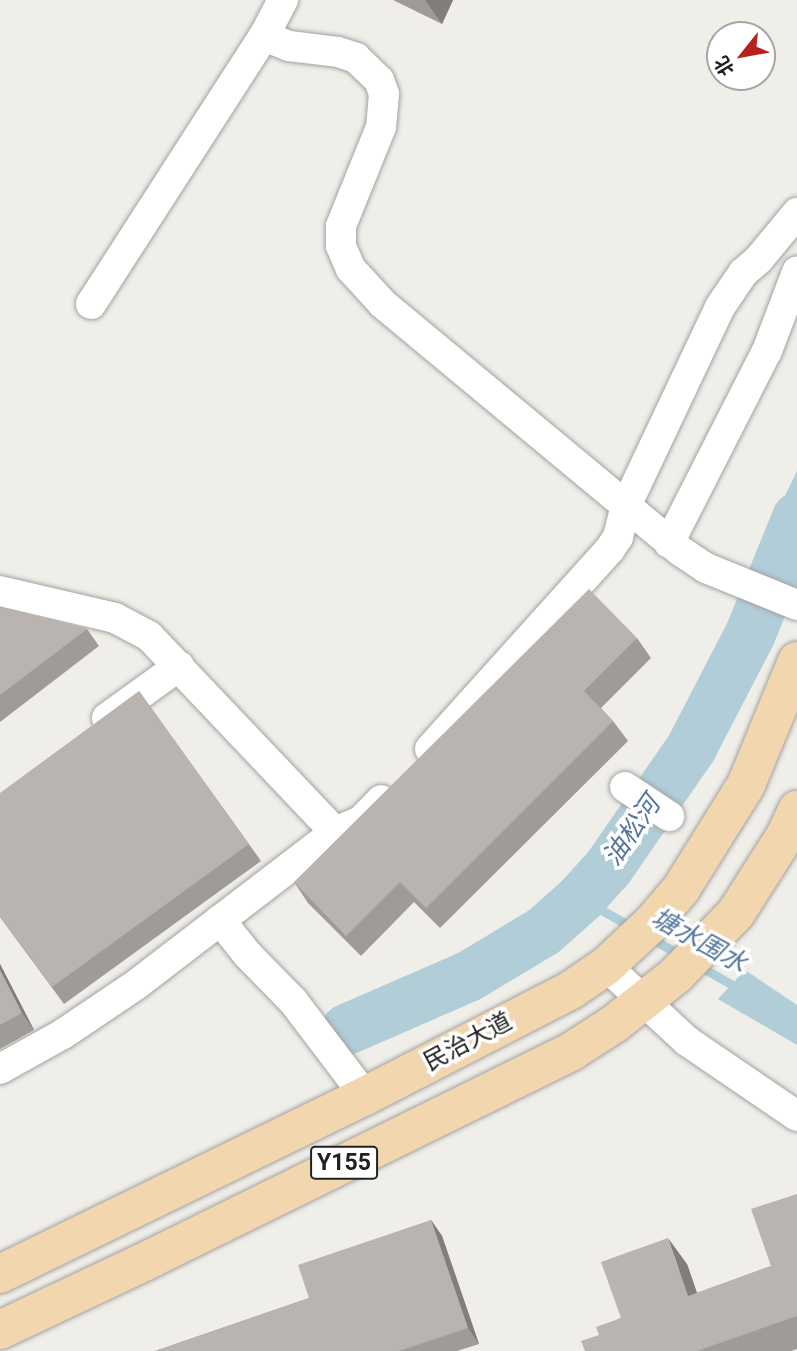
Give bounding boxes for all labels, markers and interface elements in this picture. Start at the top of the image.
north arrow [706,21,776,91]
text: 北 [710,52,739,80]
water label: 油松河 [597,790,667,872]
water label: 塘水围水 [646,902,752,980]
street label: 民治大道 [419,1007,517,1077]
road number: Y155 [309,1144,379,1182]

